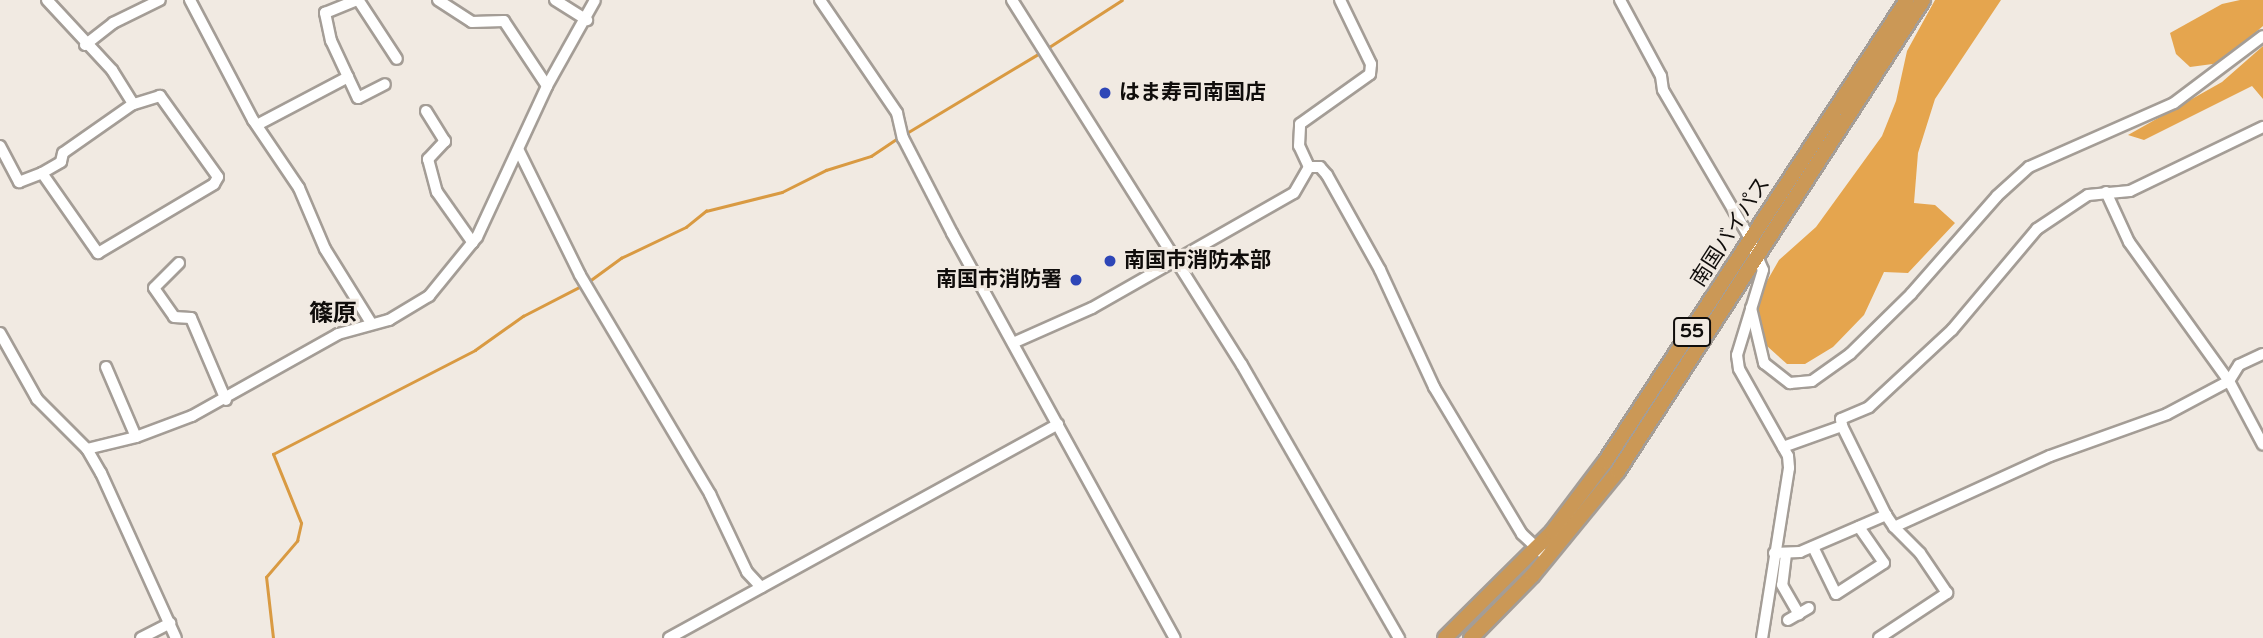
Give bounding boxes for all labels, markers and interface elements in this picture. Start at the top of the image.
place label: はま寿司南国店 [1119,80,1266,106]
marker: はま寿司南国店 [1097,85,1113,101]
street label: 南国バイパス [1686,172,1776,292]
place label: 南国市消防本部 [1124,248,1271,274]
marker: 南国市消防本部 [1102,253,1118,269]
place label: 南国市消防署 [936,267,1062,293]
marker: 南国市消防署 [1068,272,1084,288]
district label: 篠原 [309,300,357,328]
road number: 55 [1673,316,1711,348]

